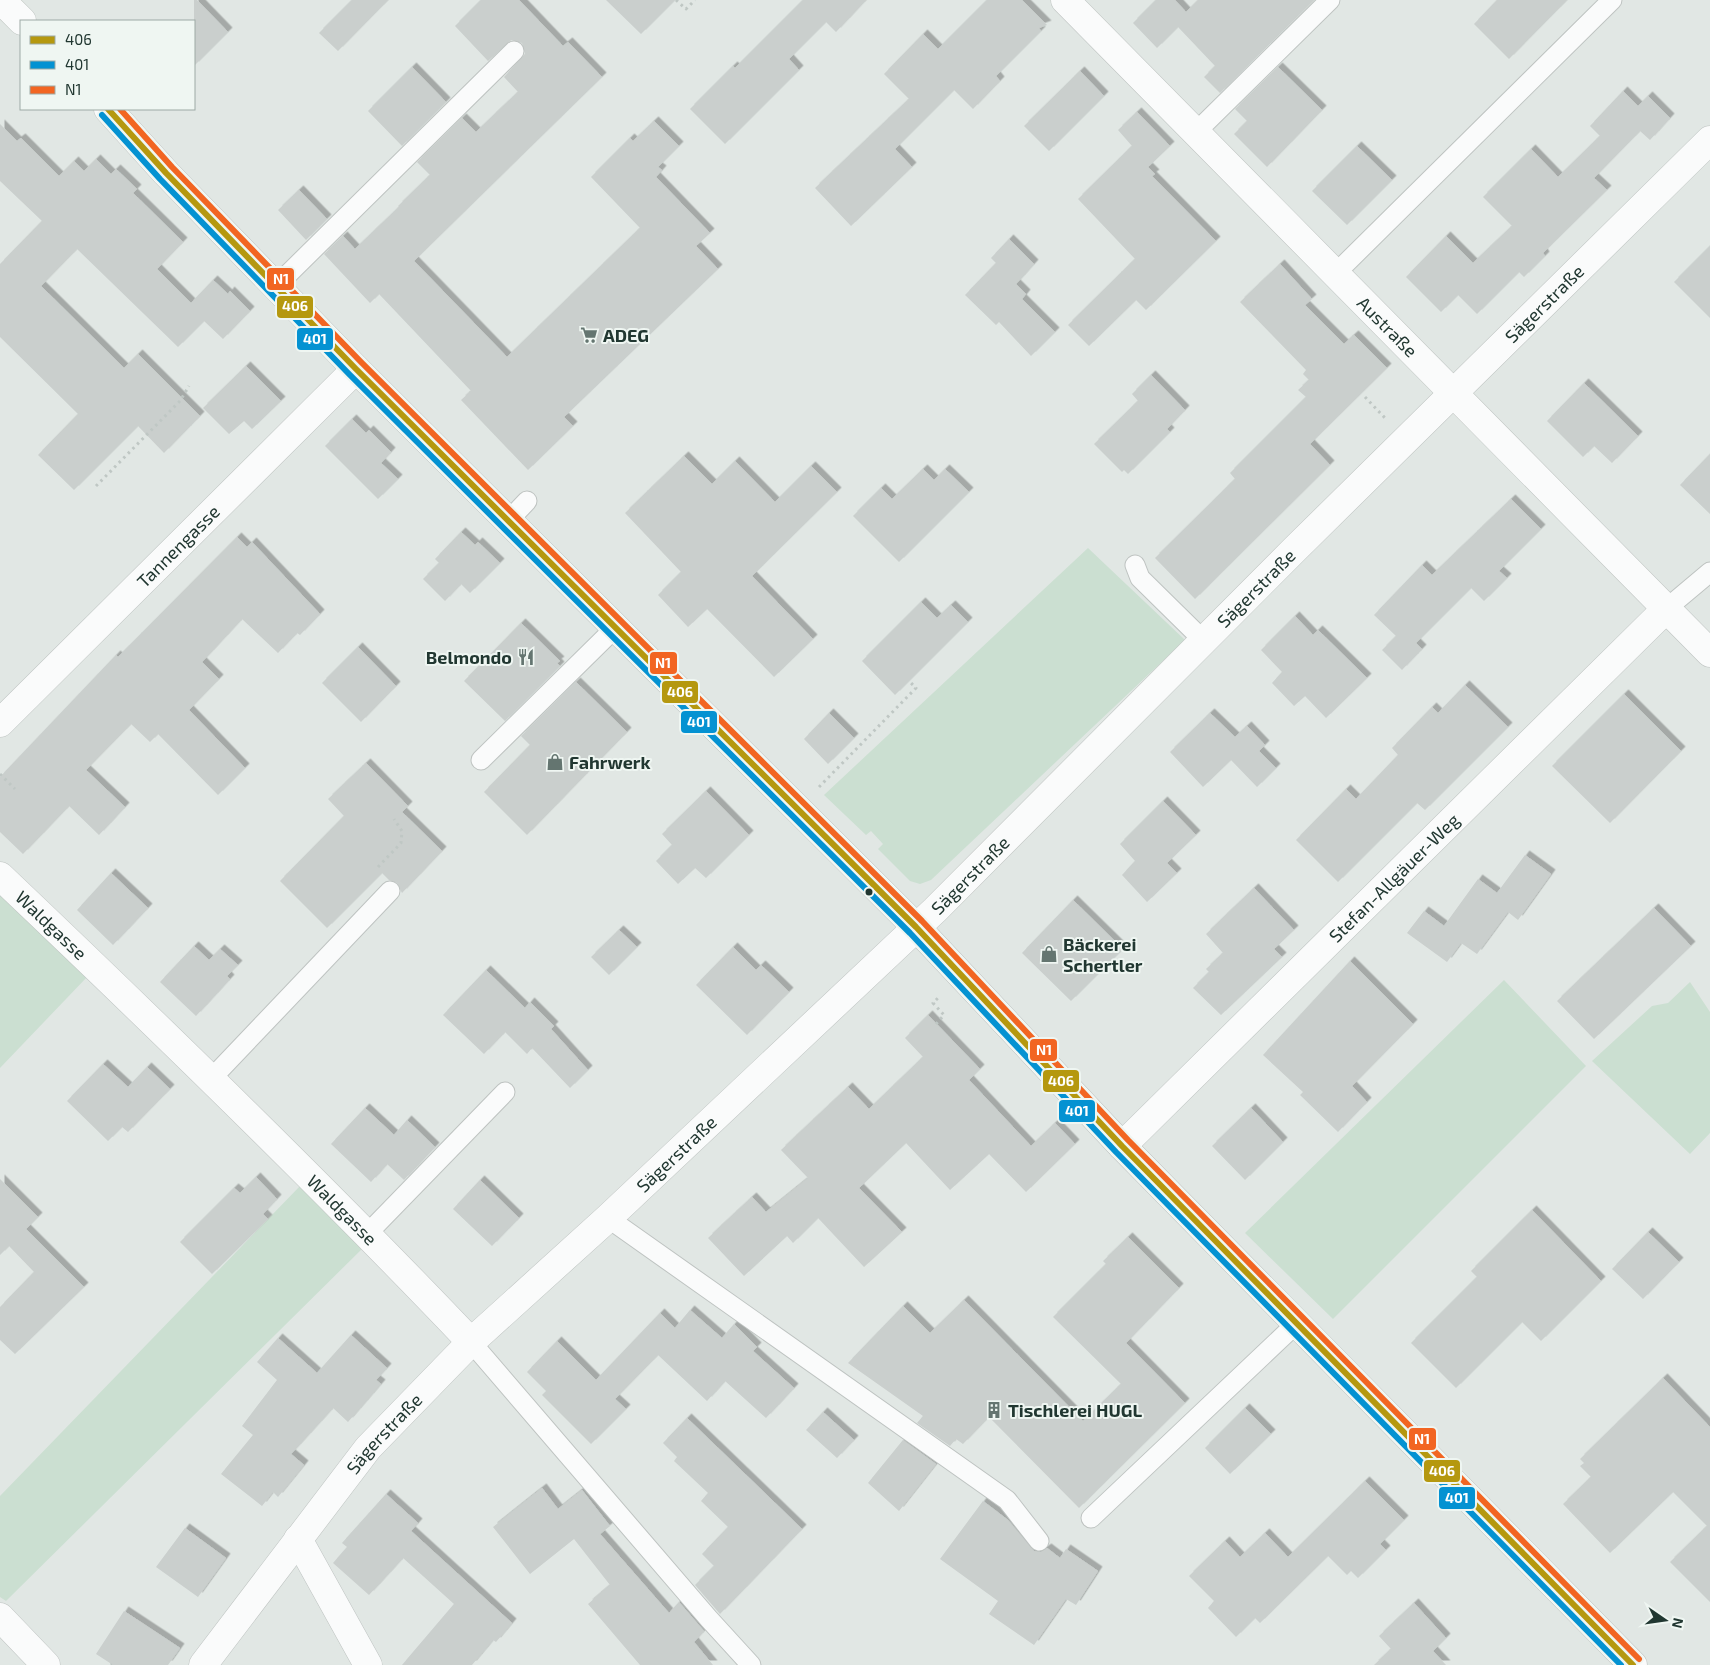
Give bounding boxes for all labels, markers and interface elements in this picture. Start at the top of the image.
legend [20,20,195,110]
text: 406 [65,30,92,48]
text: 401 [65,55,89,73]
text: N1 [65,80,82,98]
street label: Sägerstraße [1500,260,1588,347]
line badge: N1 [266,267,295,291]
text: N1 [273,270,289,287]
street label: Austraße [1353,292,1422,361]
line badge: 406 [276,295,314,319]
text: 406 [282,297,308,314]
place label: ADEG [603,324,649,346]
supermarket icon: ADEG [579,325,599,345]
line badge: 401 [296,327,334,351]
text: 401 [303,330,327,347]
street label: Tannengasse [132,500,224,592]
street label: Sägerstraße [1212,544,1300,632]
place label: Belmondo [426,646,512,668]
restaurant icon: Belmondo [516,647,536,667]
line badge: N1 [649,651,678,675]
text: N1 [655,654,671,671]
line badge: 406 [661,680,699,704]
text: 406 [667,683,693,700]
line badge: 401 [680,710,718,734]
text: 401 [687,713,711,730]
place label: Fahrwerk [569,751,651,773]
shop icon: Fahrwerk [545,752,565,772]
street label: Stefan-Allgäuer-Weg [1324,809,1464,947]
street label: Sägerstraße [926,831,1014,919]
street label: Waldgasse [11,886,92,964]
unlabelled marker [864,887,874,897]
place label: Bäckerei Schertler [1063,933,1143,976]
shop icon: Bäckerei Schertler [1039,944,1059,964]
line badge: N1 [1029,1038,1058,1062]
text: N1 [1036,1041,1052,1058]
line badge: 406 [1042,1069,1080,1093]
text: 406 [1048,1072,1074,1089]
line badge: 401 [1058,1099,1096,1123]
text: 401 [1065,1102,1089,1119]
street label: Sägerstraße [632,1111,721,1197]
street label: Waldgasse [303,1170,382,1249]
street label: Sägerstraße [341,1388,426,1478]
place label: Tischlerei HUGL [1008,1399,1142,1421]
building icon: Tischlerei HUGL [984,1400,1004,1420]
line badge: N1 [1408,1427,1437,1451]
text: N1 [1414,1430,1430,1447]
line badge: 406 [1423,1459,1461,1483]
text: 406 [1429,1462,1455,1479]
line badge: 401 [1438,1486,1476,1510]
text: 401 [1445,1489,1469,1506]
north arrow [1640,1595,1690,1645]
text: N [1669,1616,1688,1630]

